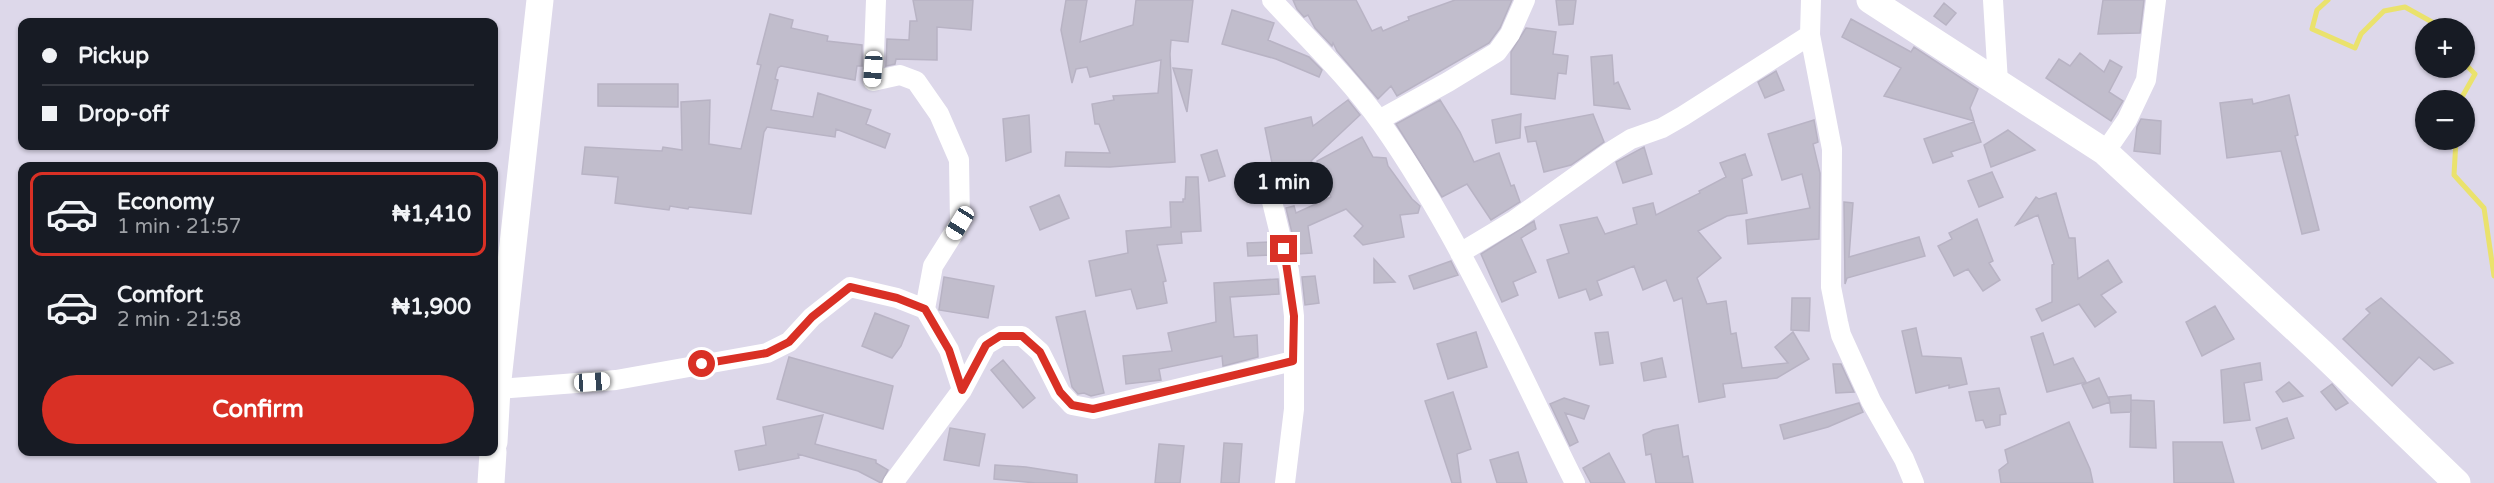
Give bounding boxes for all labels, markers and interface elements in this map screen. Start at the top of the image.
map controls [2415,18,2475,150]
button: + [2415,18,2475,78]
text: Pickup [78,43,149,69]
car [863,50,883,88]
button: − [2415,90,2475,150]
text: Drop-off [78,101,169,127]
callout: 1 min [1234,162,1334,204]
text: 1 min [1257,171,1310,195]
icon: car [45,187,99,241]
text: Economy [117,189,214,215]
text: ₦1,410 [392,201,471,227]
car [943,203,977,243]
text: 1 min · 21:57 [117,215,241,239]
route end [1270,235,1297,262]
icon: car [45,280,99,334]
text: Comfort [117,282,203,308]
text: ₦1,900 [392,294,471,320]
text: 2 min · 21:58 [117,308,241,332]
route start [688,350,715,377]
car [573,372,611,392]
button: Confirm [42,375,474,444]

